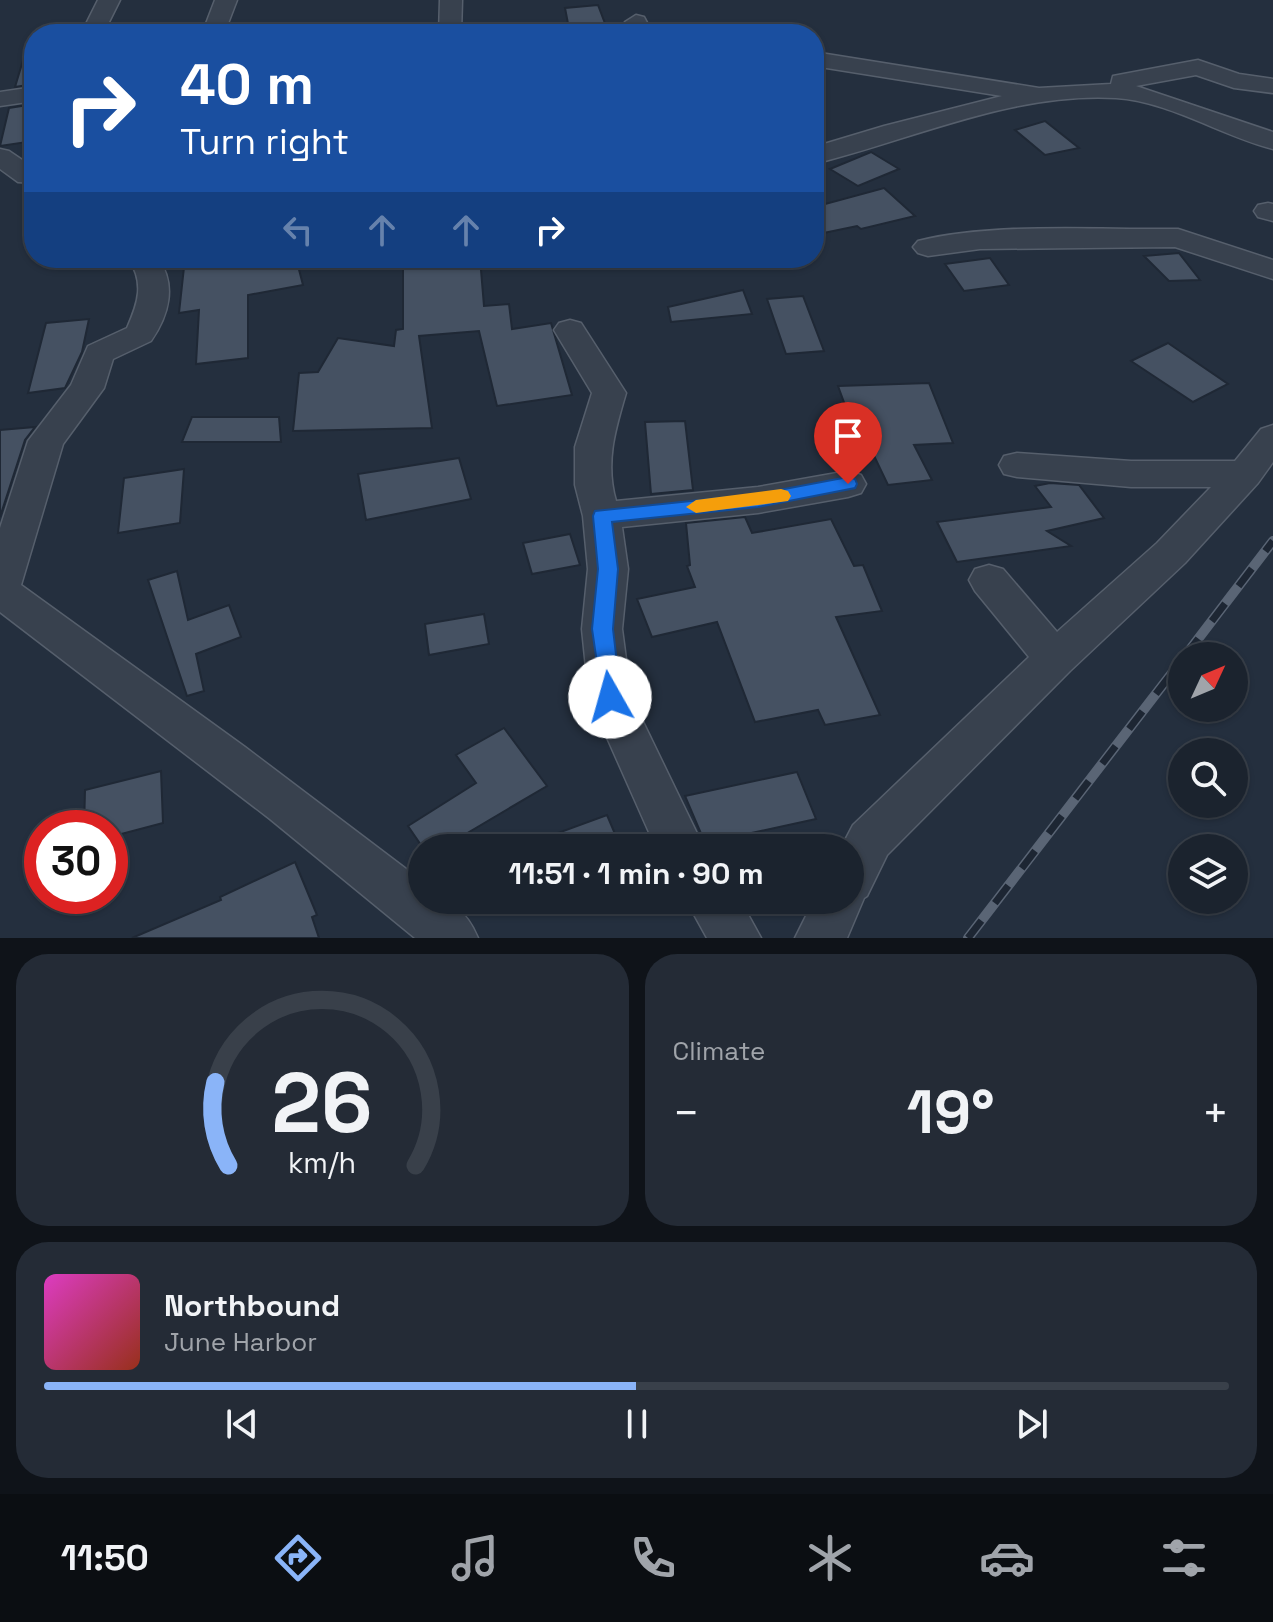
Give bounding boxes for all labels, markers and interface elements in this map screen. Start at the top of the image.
text: 40 m [180,49,314,120]
icon: right [48,56,152,160]
text: Turn right [180,119,349,165]
icon: left [276,208,320,252]
icon: ahead [360,208,404,252]
icon: ahead [444,208,488,252]
icon: right [528,208,572,252]
pin [814,402,882,484]
icon: arrive [826,414,870,458]
north arrow [1168,642,1248,722]
map controls [1168,642,1248,914]
position arrow [568,655,652,739]
button: search [1168,738,1248,818]
speed limit sign: 30 [24,810,128,914]
button: layers [1168,834,1248,914]
text: 11:51 · 1 min · 90 m [508,854,764,893]
text: Climate [673,1034,765,1068]
text: 26 [272,1050,373,1156]
text: 19° [907,1074,995,1151]
text: − [673,1085,700,1141]
text: + [1202,1085,1229,1141]
text: km/h [288,1145,356,1181]
text: Northbound [164,1286,340,1325]
text: June Harbor [164,1325,317,1359]
icon: previous [220,1402,264,1446]
icon: pause [615,1402,659,1446]
icon: next [1010,1402,1054,1446]
icon: directions [270,1530,326,1586]
icon: music [447,1530,503,1586]
icon: phone [625,1530,681,1586]
icon: climate [802,1530,858,1586]
icon: car [979,1530,1035,1586]
icon: filters [1156,1530,1212,1586]
text: 11:50 [61,1535,149,1581]

